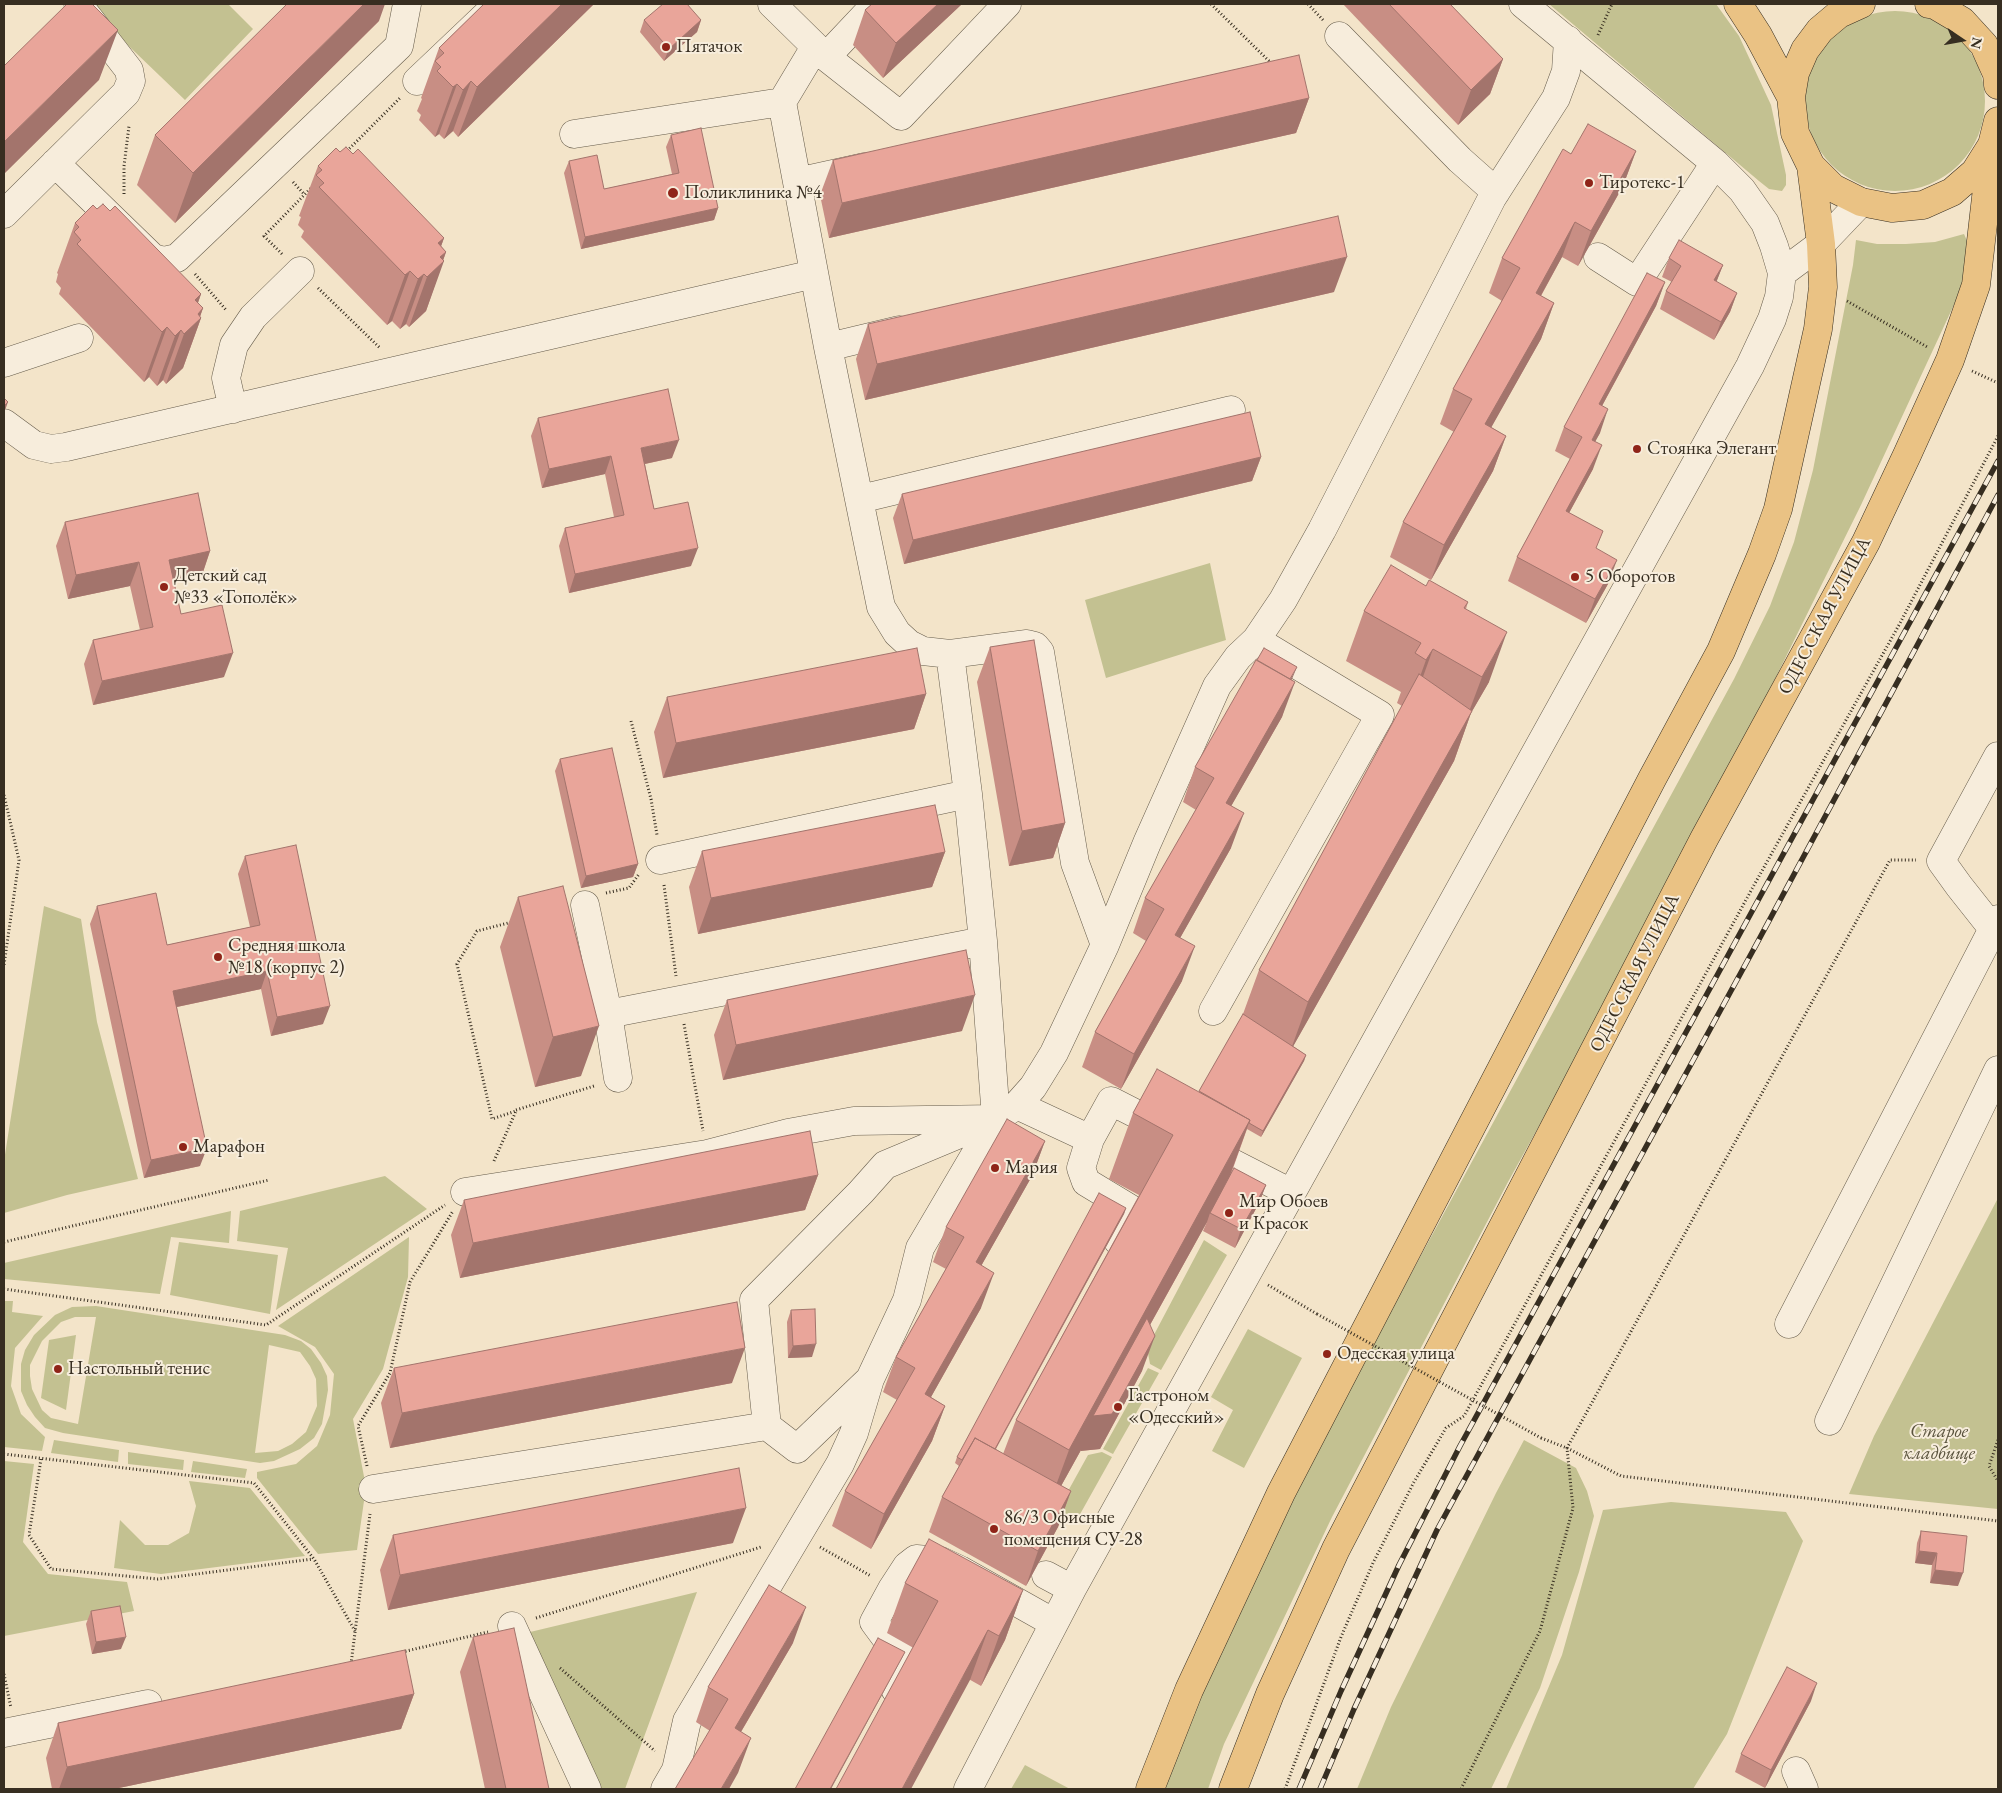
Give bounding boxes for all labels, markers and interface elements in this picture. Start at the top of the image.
north arrow [1937,15,1987,65]
place label: Пятачок [676,36,742,58]
text: N [1967,36,1987,51]
marker: Пятачок [660,41,672,53]
place label: Тиротекс-1 [1599,172,1685,194]
marker: Тиротекс-1 [1583,177,1595,189]
place label: Поликлиника №4 [684,182,822,204]
marker: Поликлиника №4 [666,186,680,200]
place label: Стоянка Элегант [1647,438,1776,460]
marker: Стоянка Элегант [1631,443,1643,455]
street label: ОДЕССКАЯ УЛИЦА [1774,533,1876,699]
place label: Детский сад №33 «Тополёк» [174,565,298,609]
place label: 5 Оборотов [1585,566,1675,588]
marker: 5 Оборотов [1569,571,1581,583]
marker: Детский сад №33 «Тополёк» [158,581,170,593]
street label: ОДЕССКАЯ УЛИЦА [1585,890,1685,1056]
place label: Средняя школа №18 (корпус 2) [228,935,346,979]
marker: Средняя школа №18 (корпус 2) [212,951,224,963]
place label: Марафон [193,1136,265,1158]
marker: Марафон [177,1141,189,1153]
place label: Мария [1005,1157,1058,1179]
marker: Мария [989,1162,1001,1174]
place label: Мир Обоев и Красок [1239,1191,1328,1235]
marker: Мир Обоев и Красок [1223,1207,1235,1219]
place label: Одесская улица [1337,1343,1455,1365]
marker: Одесская улица [1321,1348,1333,1360]
place label: Настольный тенис [68,1358,210,1380]
marker: Настольный тенис [52,1363,64,1375]
place label: Гастроном «Одесский» [1128,1385,1224,1429]
marker: Гастроном «Одесский» [1112,1401,1124,1413]
park label: Старое кладбище [1903,1421,1975,1465]
place label: 86/3 Офисные помещения СУ-28 [1004,1507,1143,1551]
marker: 86/3 Офисные помещения СУ-28 [988,1523,1000,1535]

